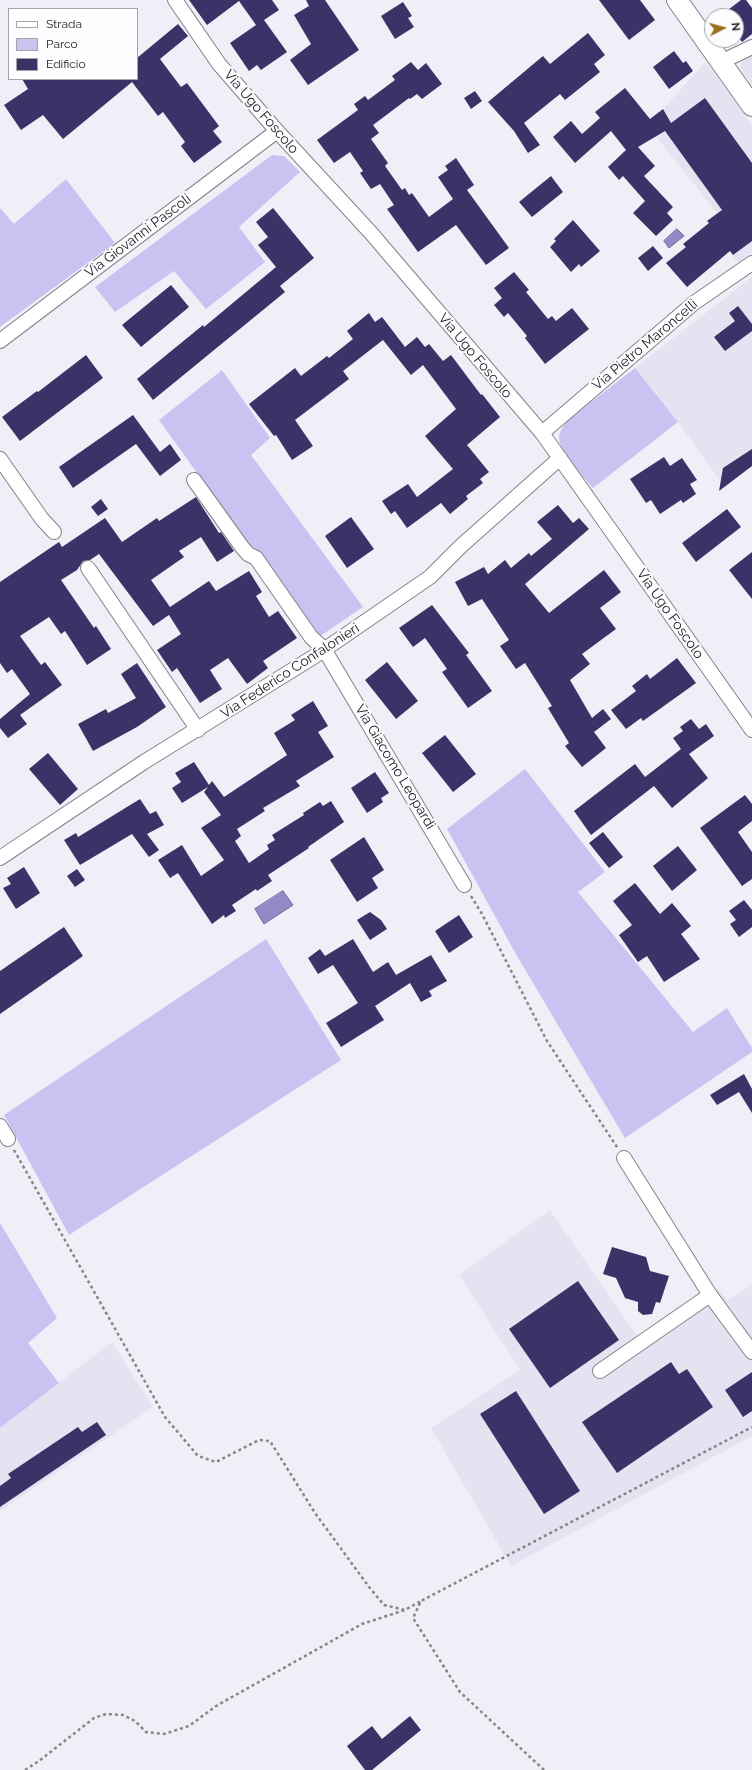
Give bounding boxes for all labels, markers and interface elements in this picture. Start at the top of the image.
legend [8,8,138,80]
north arrow [704,8,744,48]
text: Strada [46,17,82,31]
text: N [729,22,742,32]
text: Parco [46,37,78,51]
text: Edificio [46,57,86,71]
street label: Via Ugo Foscolo [220,67,302,157]
street label: Via Giovanni Pascoli [82,191,194,281]
street label: Via Pietro Maroncelli [589,296,701,394]
street label: Via Ugo Foscolo [435,310,515,402]
street label: Via Ugo Foscolo [633,566,707,662]
street label: Via Federico Confalonieri [218,620,362,722]
street label: Via Giacomo Leopardi [351,702,439,832]

